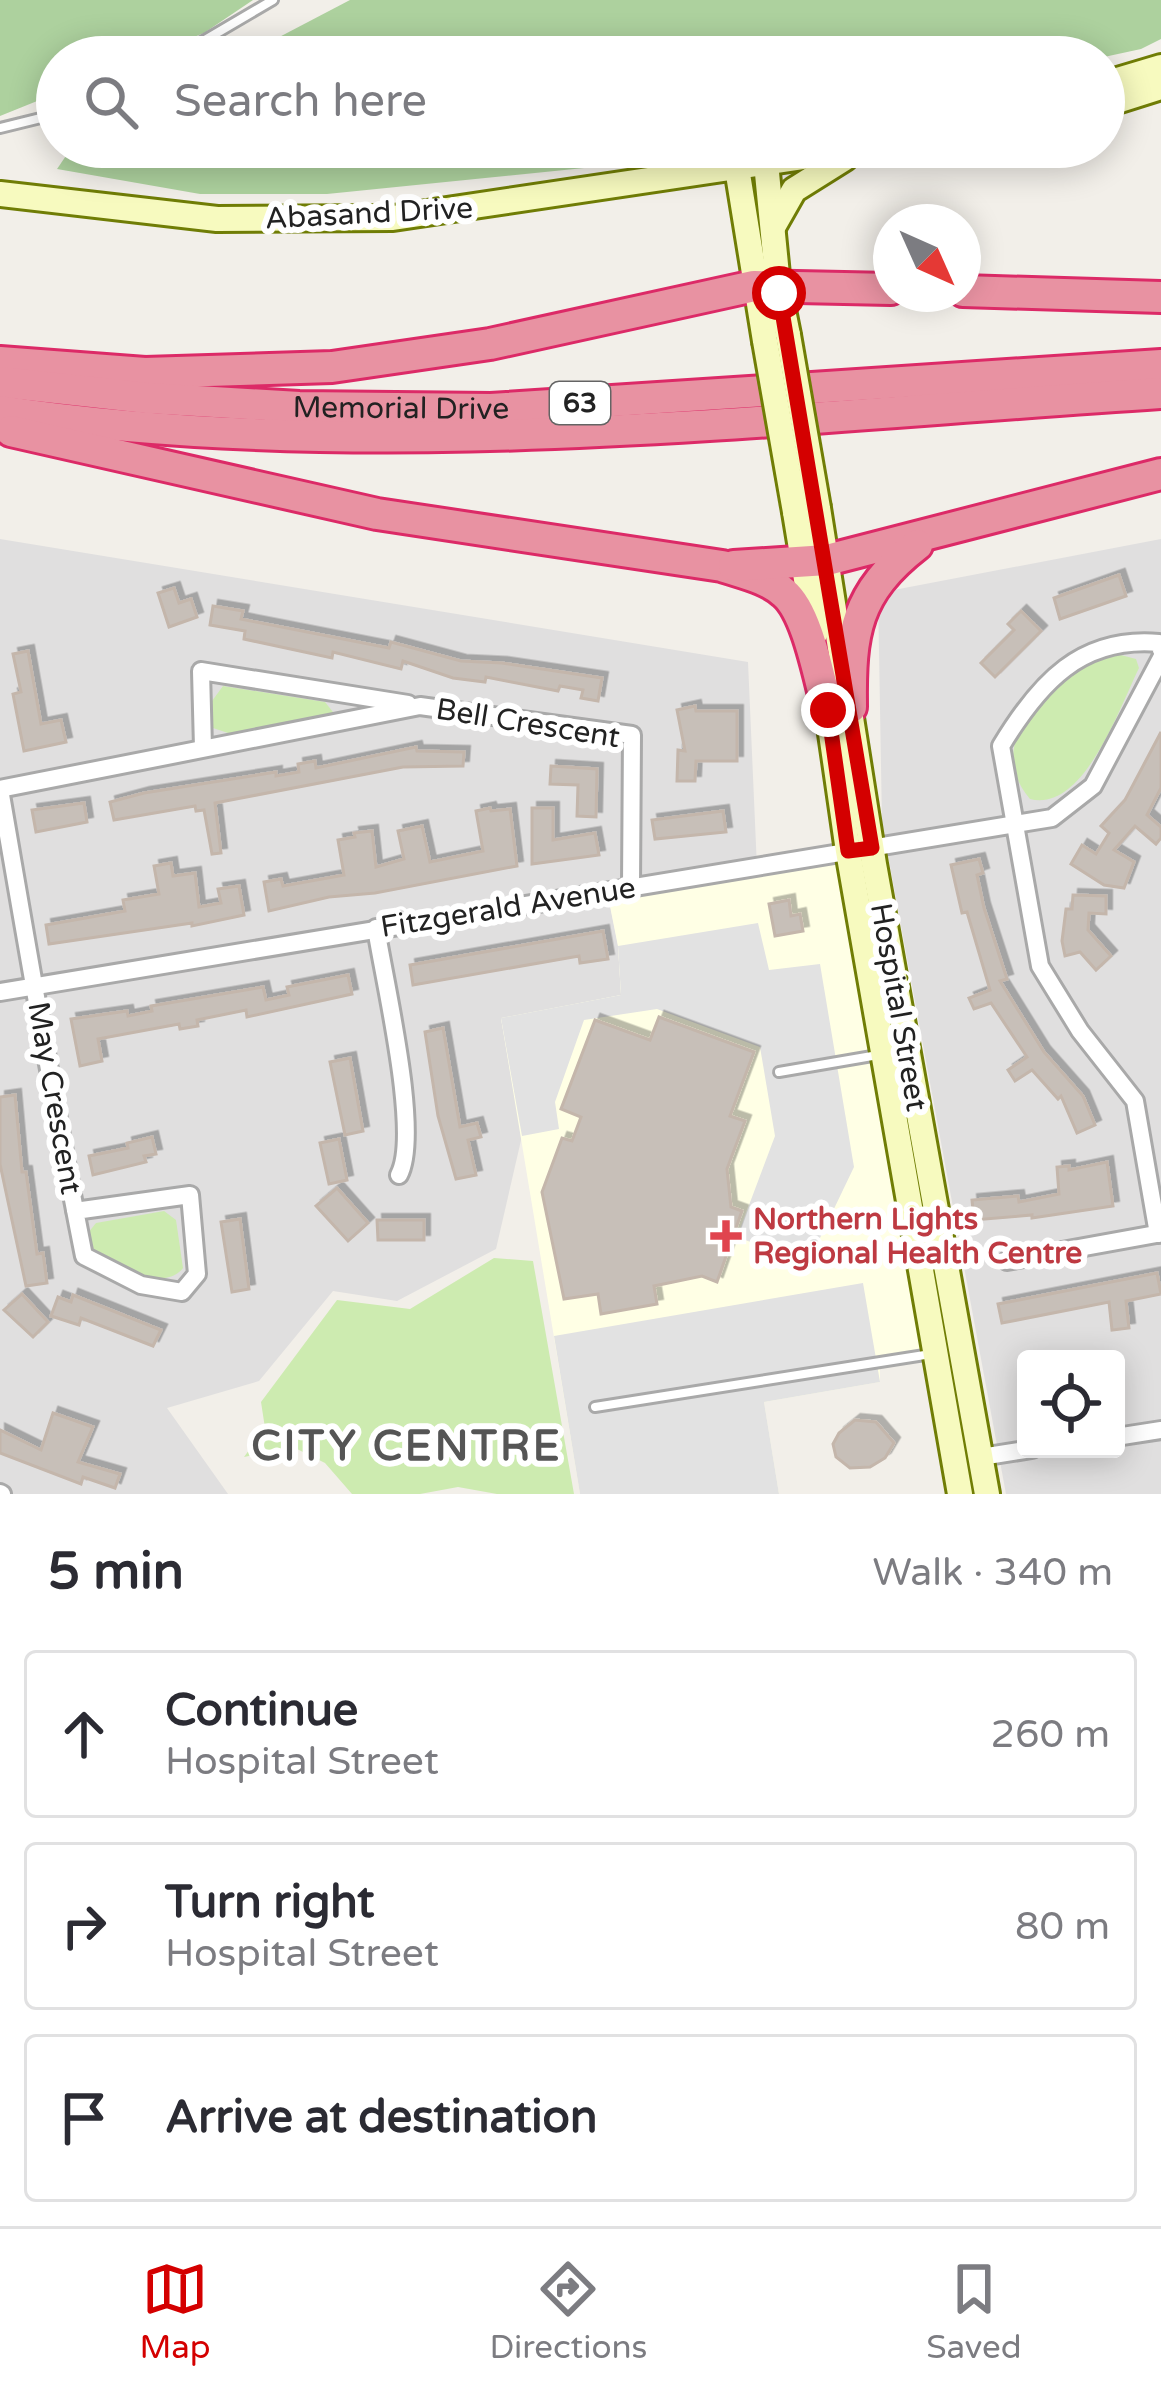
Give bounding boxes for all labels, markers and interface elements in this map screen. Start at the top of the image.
search box [36,36,1125,168]
icon: search [78,69,144,135]
text: Search here [174,75,427,129]
street label: Abasand Drive [264,190,474,237]
north arrow [873,204,981,312]
route start [752,266,806,320]
road number: 63 [550,382,610,424]
street label: Memorial Drive [292,389,510,428]
route end [801,683,855,737]
street label: Bell Crescent [433,691,622,756]
street label: Fitzgerald Avenue [378,869,638,946]
street label: Hospital Street [862,900,935,1114]
street label: May Crescent [19,999,90,1197]
place label: Northern Lights Regional Health Centre [753,1201,1082,1272]
marker: Northern Lights Regional Health Centre [710,1220,742,1252]
map controls [1017,1350,1125,1458]
button: locate [1017,1350,1125,1458]
district label: CITY CENTRE [251,1421,563,1472]
text: 5 min [48,1541,184,1603]
text: Walk · 340 m [872,1549,1113,1596]
text: Continue [165,1684,358,1738]
icon: ahead [51,1701,117,1767]
text: 260 m [991,1711,1110,1758]
text: Hospital Street [165,1738,439,1785]
text: Turn right [165,1876,374,1930]
icon: right [51,1893,117,1959]
text: 80 m [1015,1903,1110,1950]
text: Hospital Street [165,1930,439,1977]
icon: arrive [51,2085,117,2151]
text: Arrive at destination [165,2091,597,2145]
tab: Map [139,2256,211,2367]
tab: Directions [489,2256,647,2367]
tab: Saved [926,2256,1022,2367]

